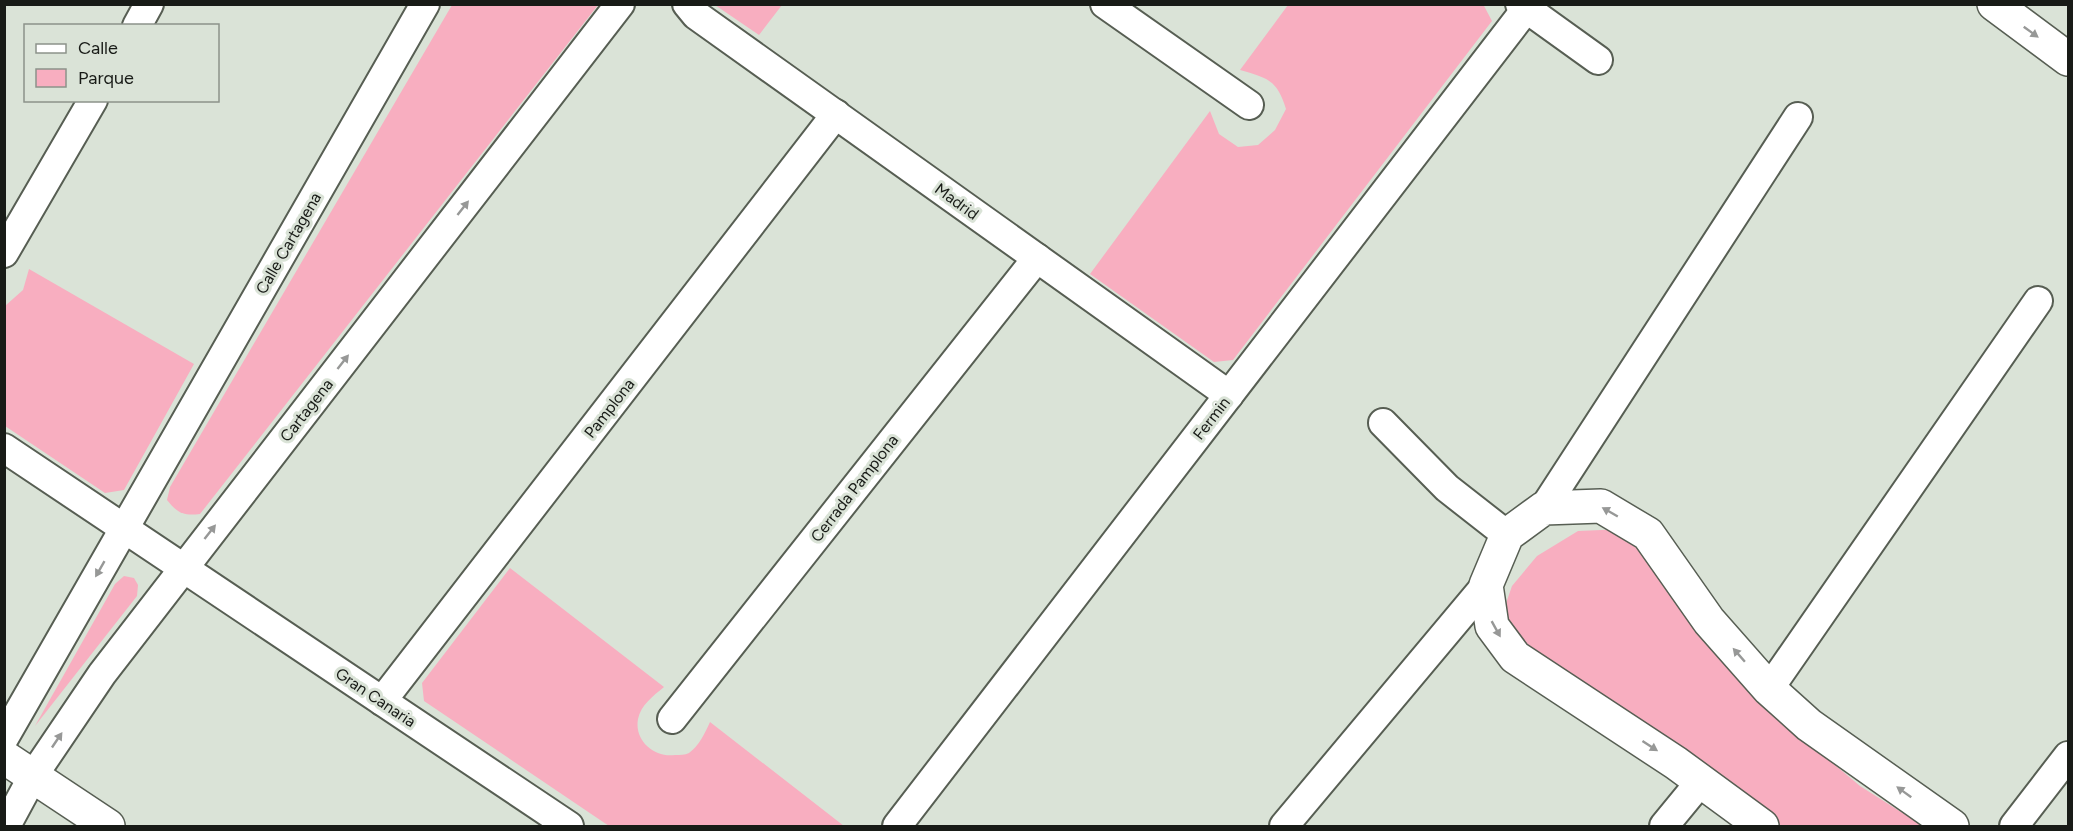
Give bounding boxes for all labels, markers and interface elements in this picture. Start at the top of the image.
legend [24,24,219,102]
one-way arrow [2023,26,2039,38]
text: Calle [78,37,118,59]
text: Parque [78,67,134,89]
street label: Madrid [931,179,982,224]
street label: Calle Cartagena [252,189,325,297]
one-way arrow [457,200,469,216]
one-way arrow [337,354,350,370]
street label: Cartagena [276,375,337,446]
street label: Pamplona [580,375,639,442]
street label: Fermin [1189,393,1234,443]
street label: Cerrada Pamplona [807,431,902,546]
one-way arrow [1602,507,1619,517]
one-way arrow [204,525,216,540]
one-way arrow [95,561,106,577]
one-way arrow [1491,621,1501,638]
one-way arrow [1733,648,1746,663]
street label: Gran Canaria [332,664,419,731]
one-way arrow [52,732,63,748]
one-way arrow [1641,740,1658,751]
one-way arrow [1897,787,1912,799]

